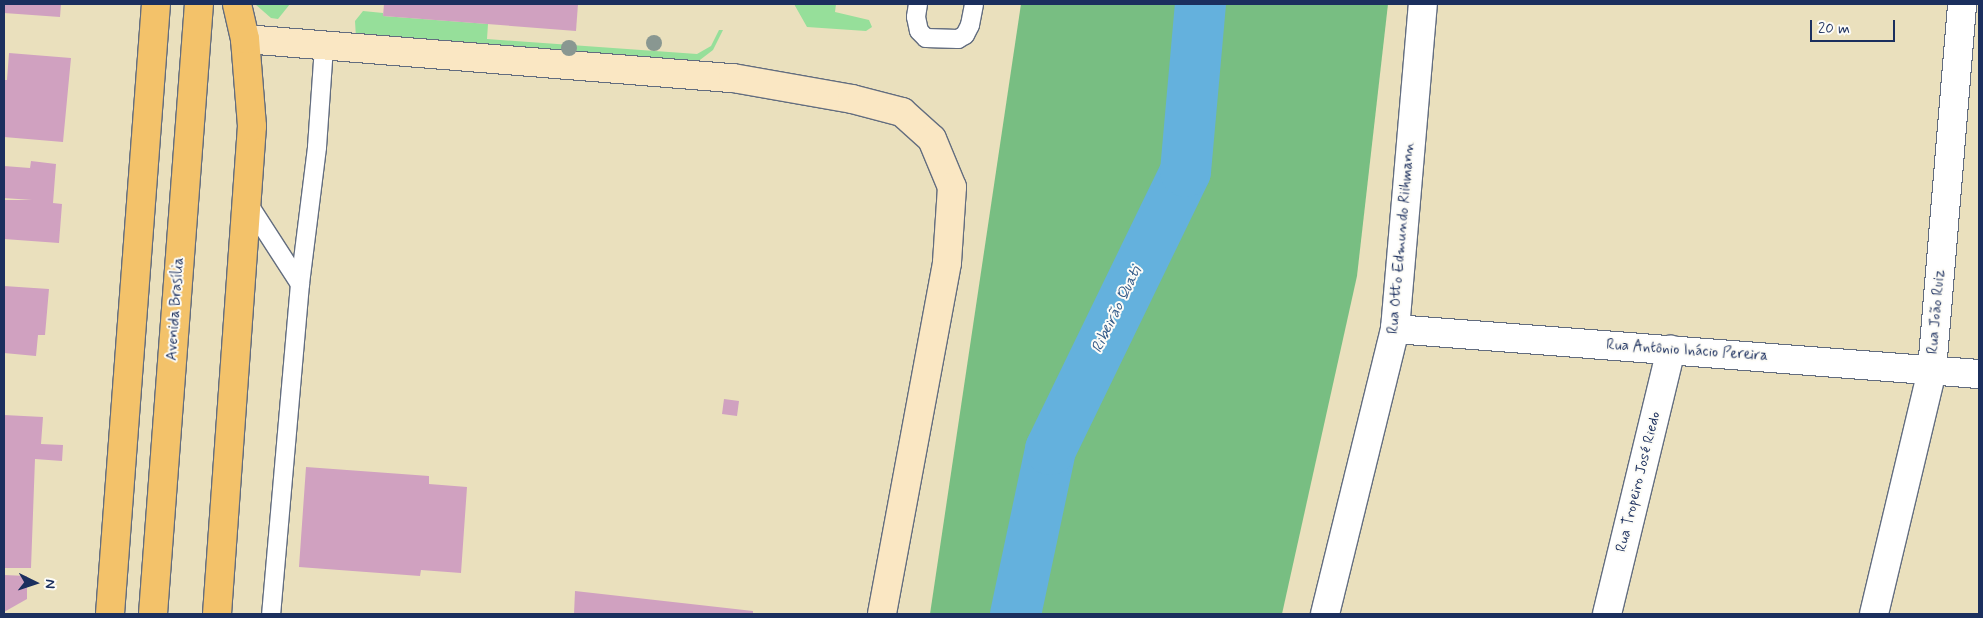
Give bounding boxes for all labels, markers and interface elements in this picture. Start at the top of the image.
scale bar [1813,10,1898,42]
text: 20 m [1818,19,1850,39]
street label: Rua Otto Edmundo Riihmann [1385,142,1419,334]
street label: Avenida Brasília [163,256,189,362]
water label: Ribeirão Quati [1088,263,1146,357]
street label: Rua João Ruiz [1924,268,1950,356]
street label: Rua Antônio Inácio Pereira [1604,336,1770,366]
street label: Rua Tropeiro José Riedo [1613,410,1665,554]
north arrow [10,558,60,608]
text: N [41,579,59,589]

